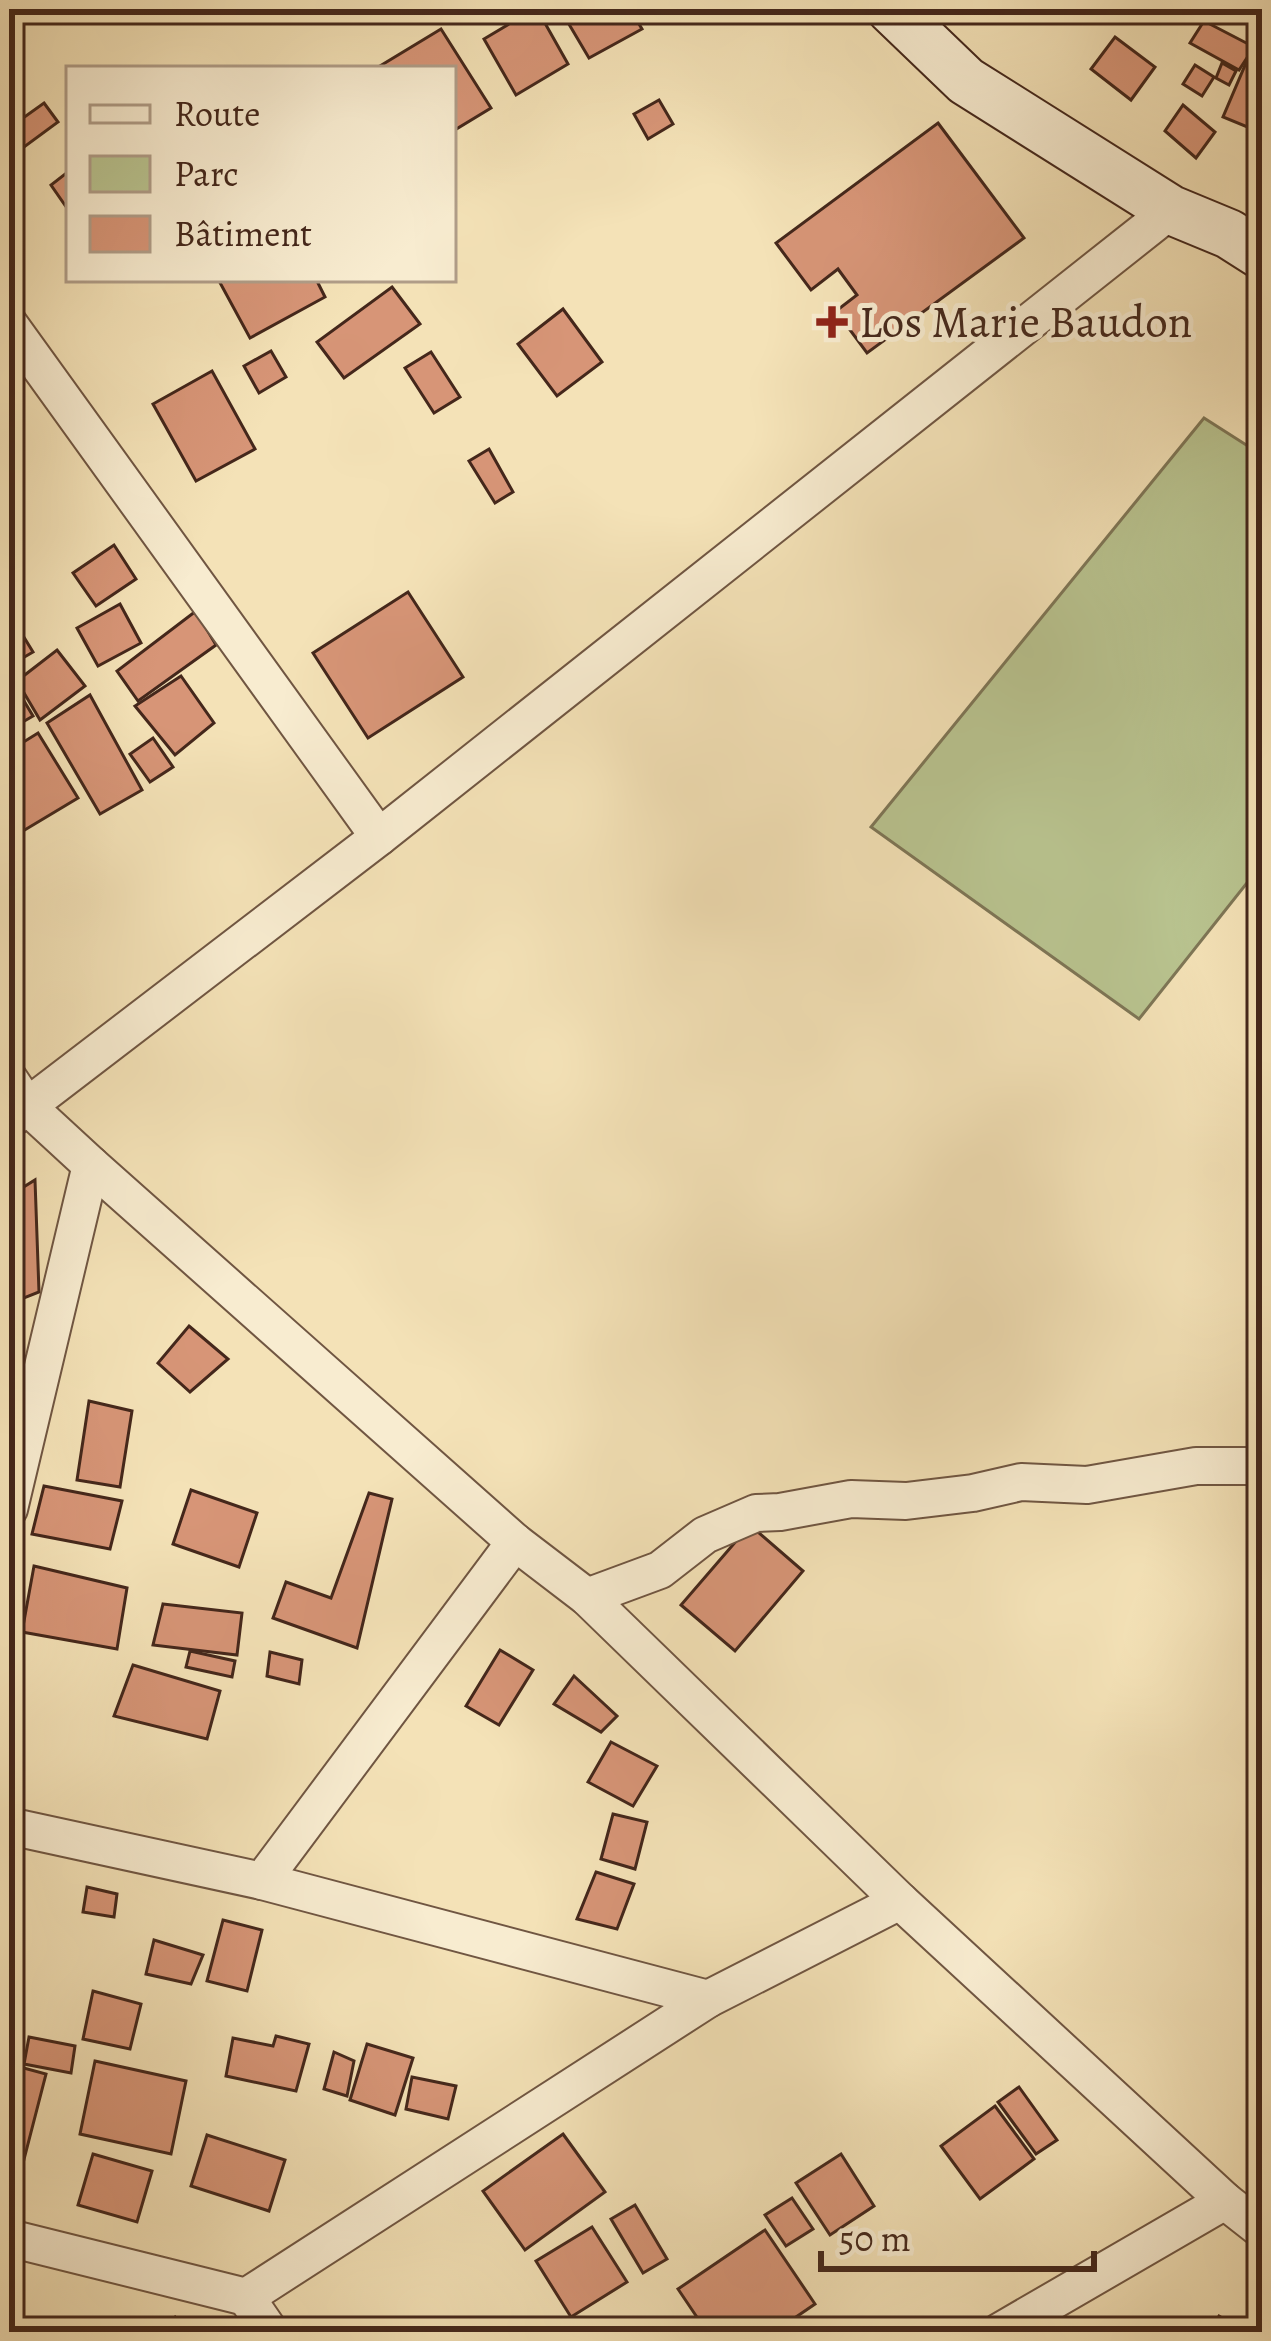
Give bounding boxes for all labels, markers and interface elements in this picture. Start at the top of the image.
legend [66,66,456,282]
text: Route [174,89,260,138]
text: Parc [174,149,239,198]
text: Bâtiment [174,209,312,258]
place label: Los Marie Baudon [859,291,1192,353]
marker: Los Marie Baudon [816,306,848,338]
scale bar [821,2197,1094,2271]
text: 50 m [839,2214,911,2263]

